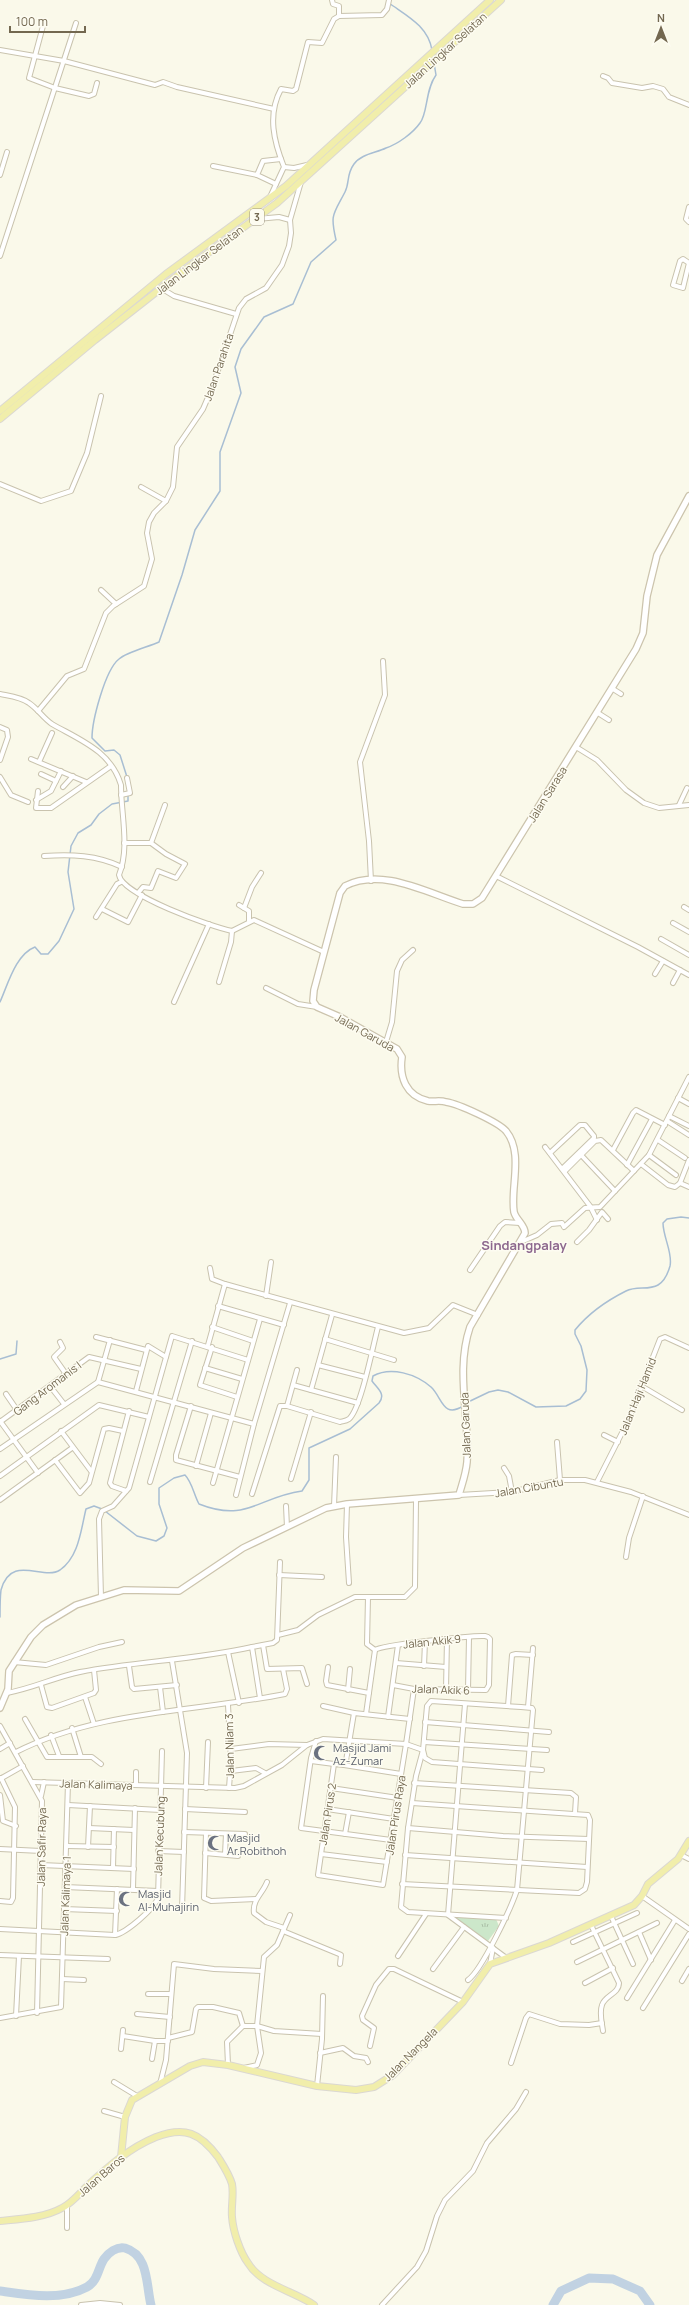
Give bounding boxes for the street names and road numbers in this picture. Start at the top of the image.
street label: Jalan Lingkar Selatan [400,9,490,91]
road number: 3 [250,209,264,225]
street label: Jalan Lingkar Selatan [152,222,246,298]
street label: Jalan Parahita [199,331,237,403]
street label: Jalan Sarasa [524,763,570,825]
street label: Jalan Garuda [333,1010,397,1054]
street label: Jalan Haji Hamid [615,1355,659,1437]
street label: Gang Aromanis I [10,1357,84,1419]
street label: Jalan Garuda [456,1392,474,1458]
street label: Jalan Cibuntu [493,1474,565,1500]
street label: Jalan Akik 9 [402,1630,462,1651]
street label: Jalan Akik 6 [412,1680,470,1698]
street label: Jalan Nilam 3 [221,1713,237,1779]
street label: Jalan Pirus Raya [381,1774,409,1856]
street label: Jalan Kalimaya [59,1775,133,1793]
street label: Jalan Pirus 2 [315,1782,339,1846]
street label: Jalan Kecubung [150,1796,168,1876]
street label: Jalan Safir Raya [33,1808,49,1886]
street label: Jalan Kalimaya 1 [56,1856,74,1936]
street label: Jalan Nangela [380,2024,440,2084]
street label: Jalan Baros [74,2150,128,2200]

